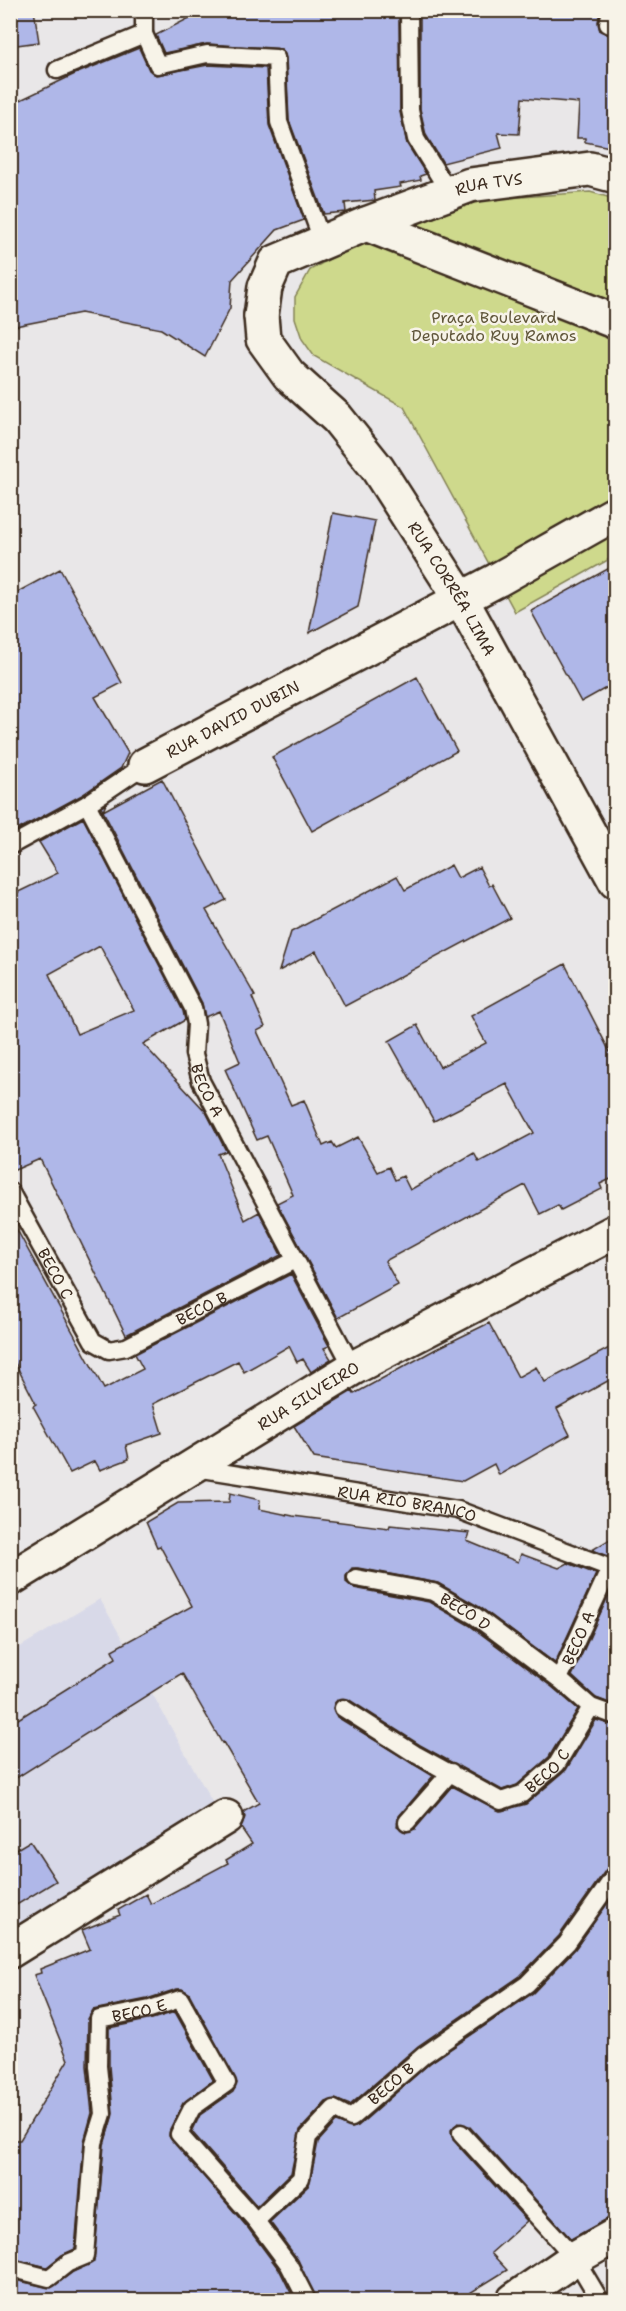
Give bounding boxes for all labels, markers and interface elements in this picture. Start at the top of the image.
street label: RUA TVS [452,168,524,201]
park label: Praça Boulevard Deputado Ruy Ramos [411,307,577,346]
street label: RUA CORRÊA LIMA [403,518,500,660]
street label: RUA DAVID DUBIN [163,676,303,763]
street label: BECO A [186,1061,228,1121]
street label: BECO C [33,1244,78,1303]
street label: BECO B [173,1287,231,1330]
street label: RUA SILVEIRO [254,1357,363,1435]
street label: RUA RIO BRANCO [336,1481,479,1527]
street label: BECO D [436,1588,495,1635]
street label: BECO A [557,1608,600,1669]
street label: BECO C [521,1745,575,1798]
street label: BECO E [110,1994,170,2027]
street label: BECO B [364,2058,419,2110]

